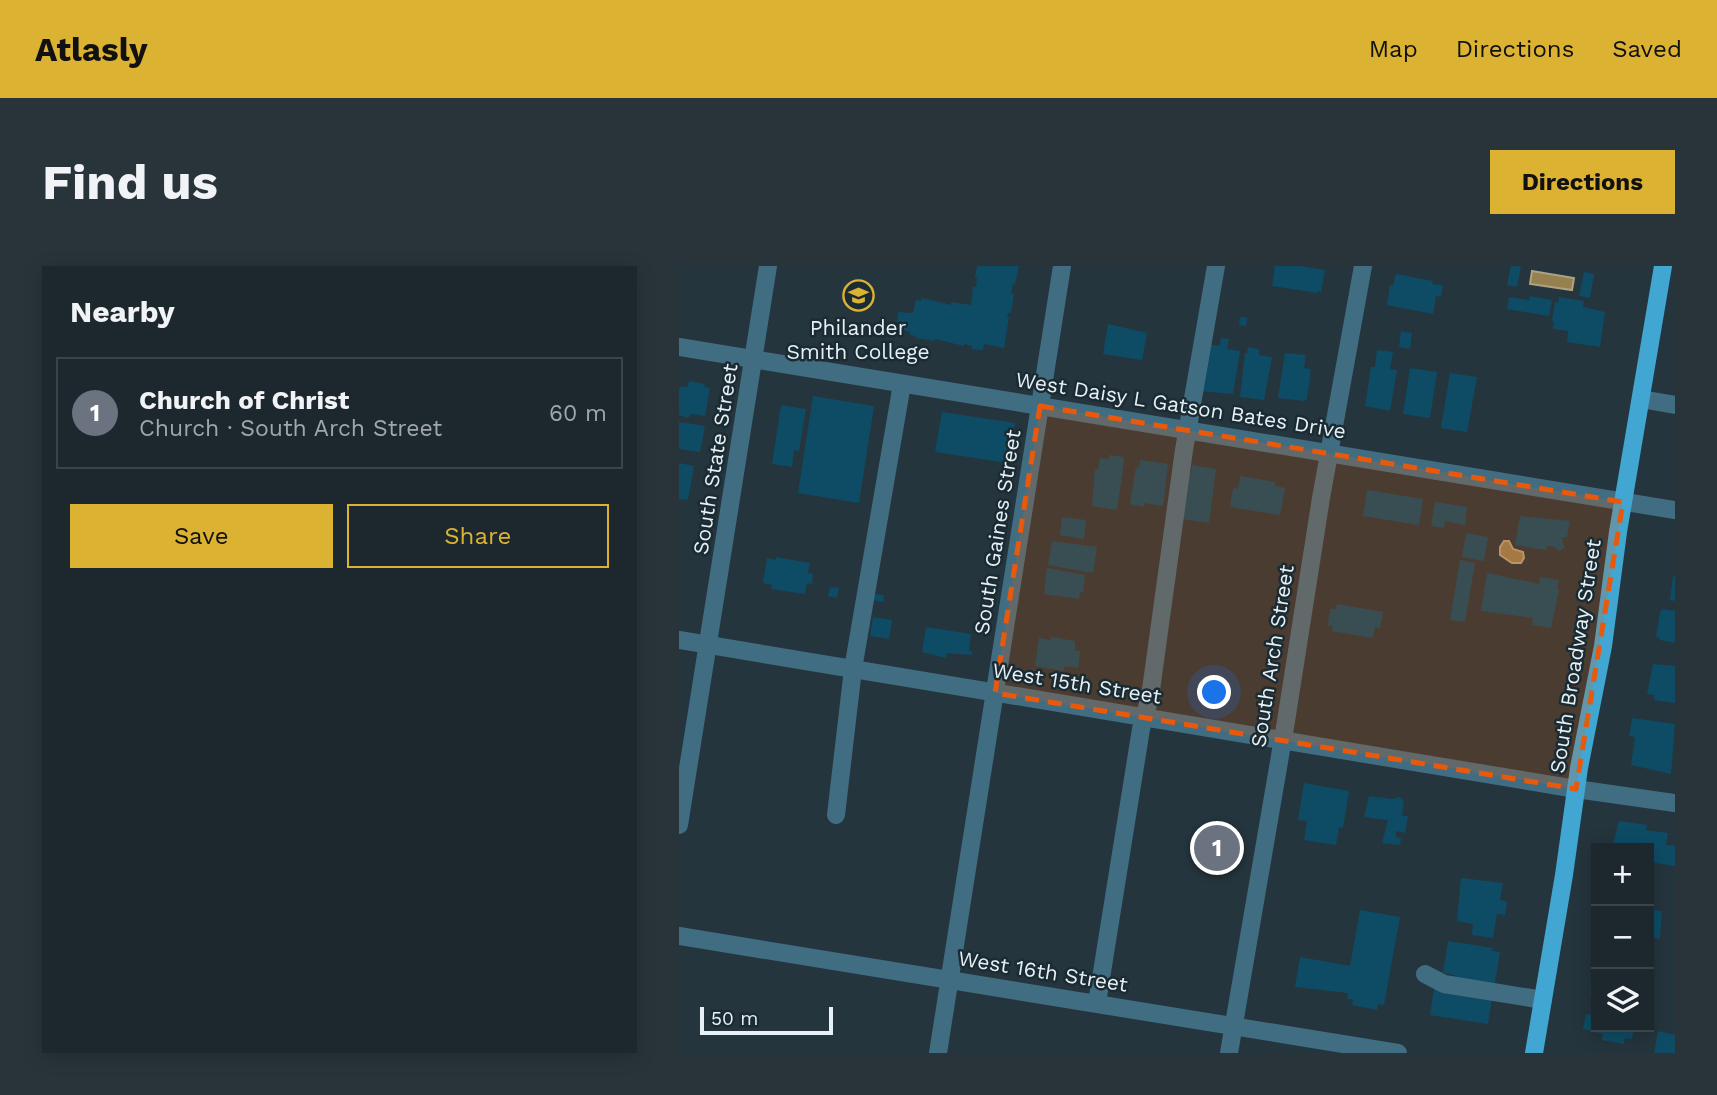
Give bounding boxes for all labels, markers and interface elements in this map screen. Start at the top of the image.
text: Atlasly [35,30,147,69]
text: Map [1369,35,1418,63]
text: Directions [1456,35,1574,63]
text: Saved [1612,35,1682,63]
button: Directions [1490,150,1675,214]
text: Find us [42,153,218,211]
school or university icon: Philander Smith College [841,278,875,312]
text: Nearby [70,294,175,329]
place label: Philander Smith College [786,315,930,364]
street label: South State Street [688,362,742,556]
street label: West Daisy L Gatson Bates Drive [1014,367,1348,443]
text: Church of Christ [139,385,349,415]
text: 1 [90,400,100,427]
text: 60 m [549,400,607,427]
text: Church · South Arch Street [139,415,442,442]
street label: South Gaines Street [968,428,1026,636]
button: Save [70,504,333,568]
button: Share [347,504,609,568]
street label: South Broadway Street [1544,537,1606,775]
street label: South Arch Street [1245,563,1299,749]
street label: West 15th Street [991,657,1163,709]
your location [1197,675,1231,709]
pin: 1 [1194,822,1240,874]
map controls [1591,843,1654,1032]
button: + [1591,843,1654,906]
button: − [1591,906,1654,969]
street label: West 16th Street [956,945,1130,997]
button: layers [1591,969,1654,1032]
scale bar [700,1004,833,1036]
text: 50 m [711,1007,758,1030]

